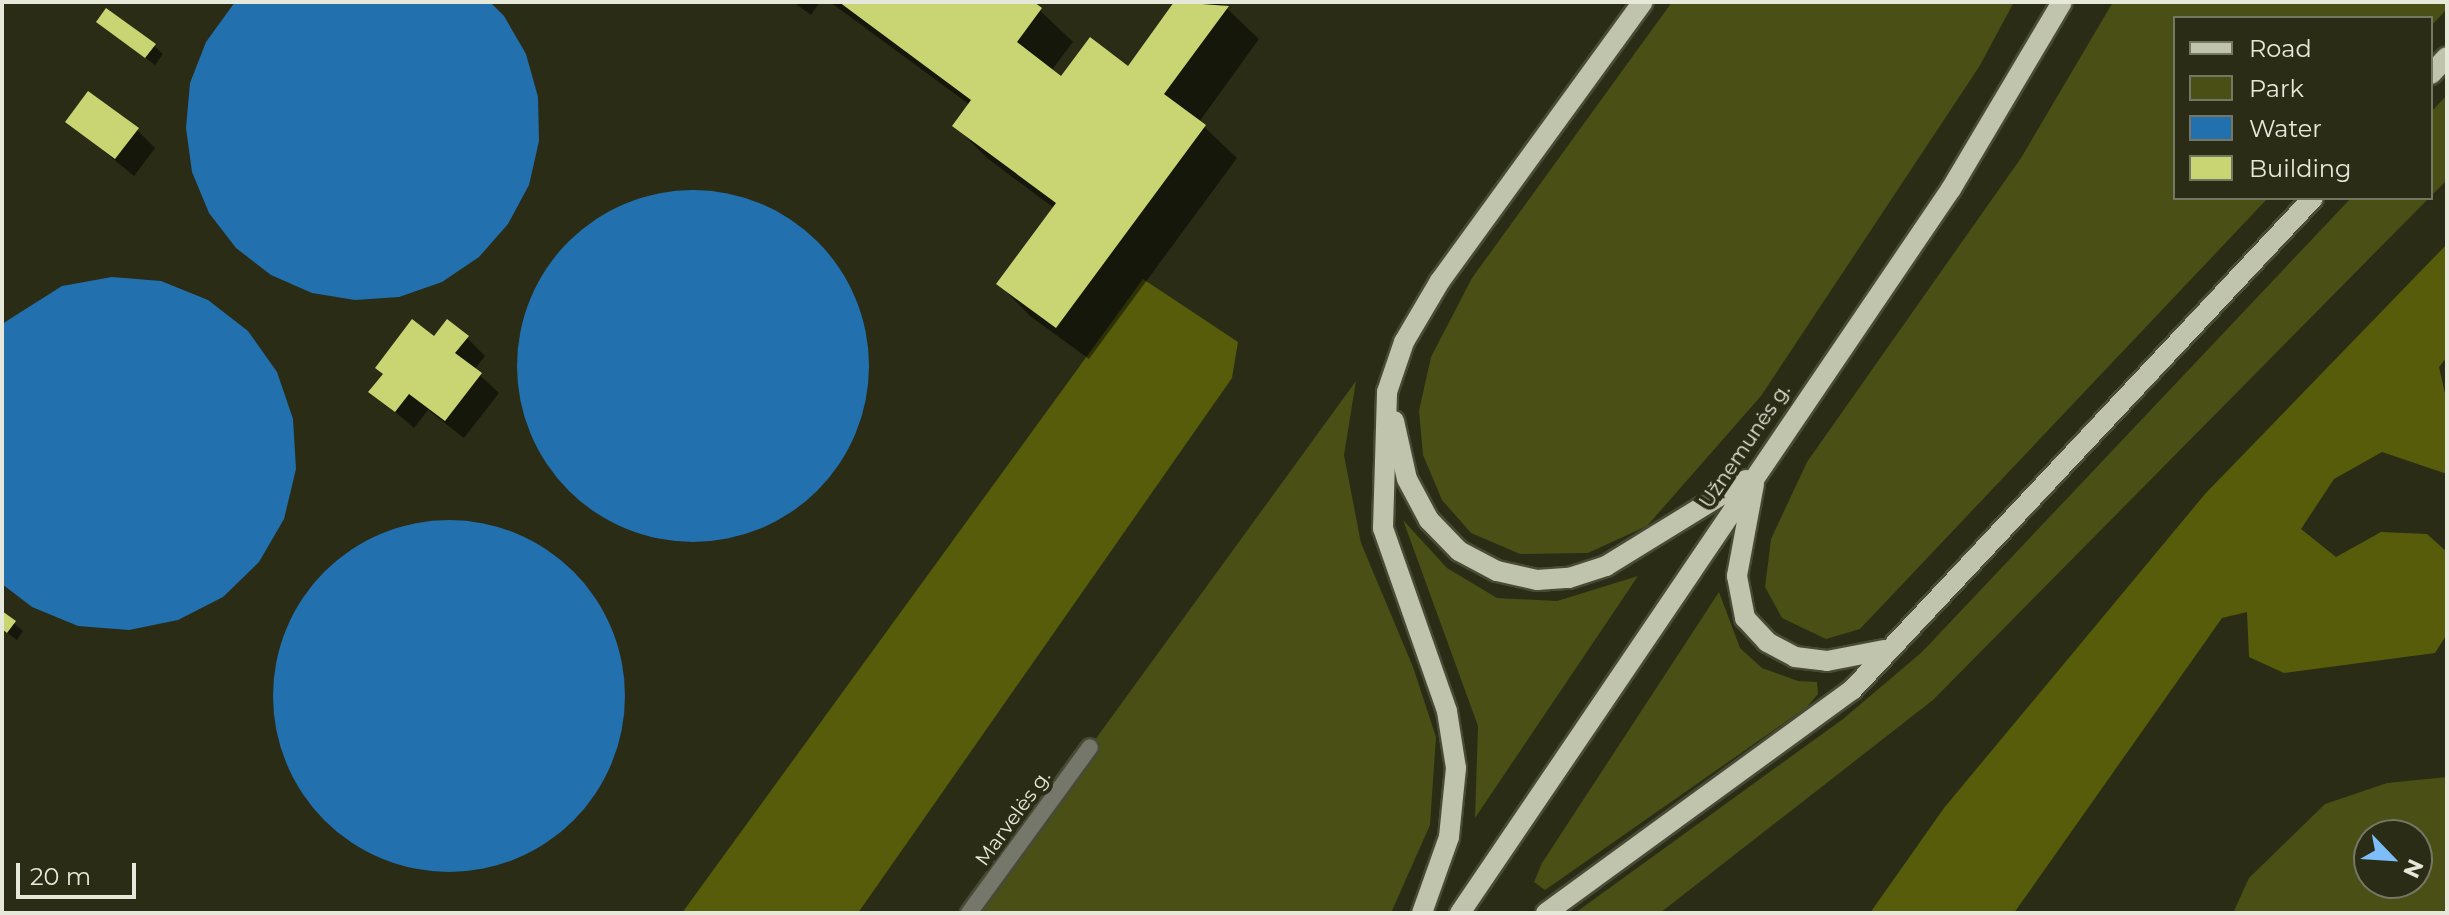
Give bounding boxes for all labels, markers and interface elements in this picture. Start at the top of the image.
legend [2173,16,2433,200]
text: Road [2249,34,2312,63]
text: Park [2249,74,2304,103]
text: Water [2249,114,2322,143]
text: Building [2249,154,2352,183]
street label: Užnemunės g. [1695,379,1795,513]
street label: Marvelės g. [970,766,1056,870]
north arrow [2353,819,2433,899]
scale bar [20,847,140,897]
text: N [2397,855,2429,882]
text: 20 m [30,862,91,891]

